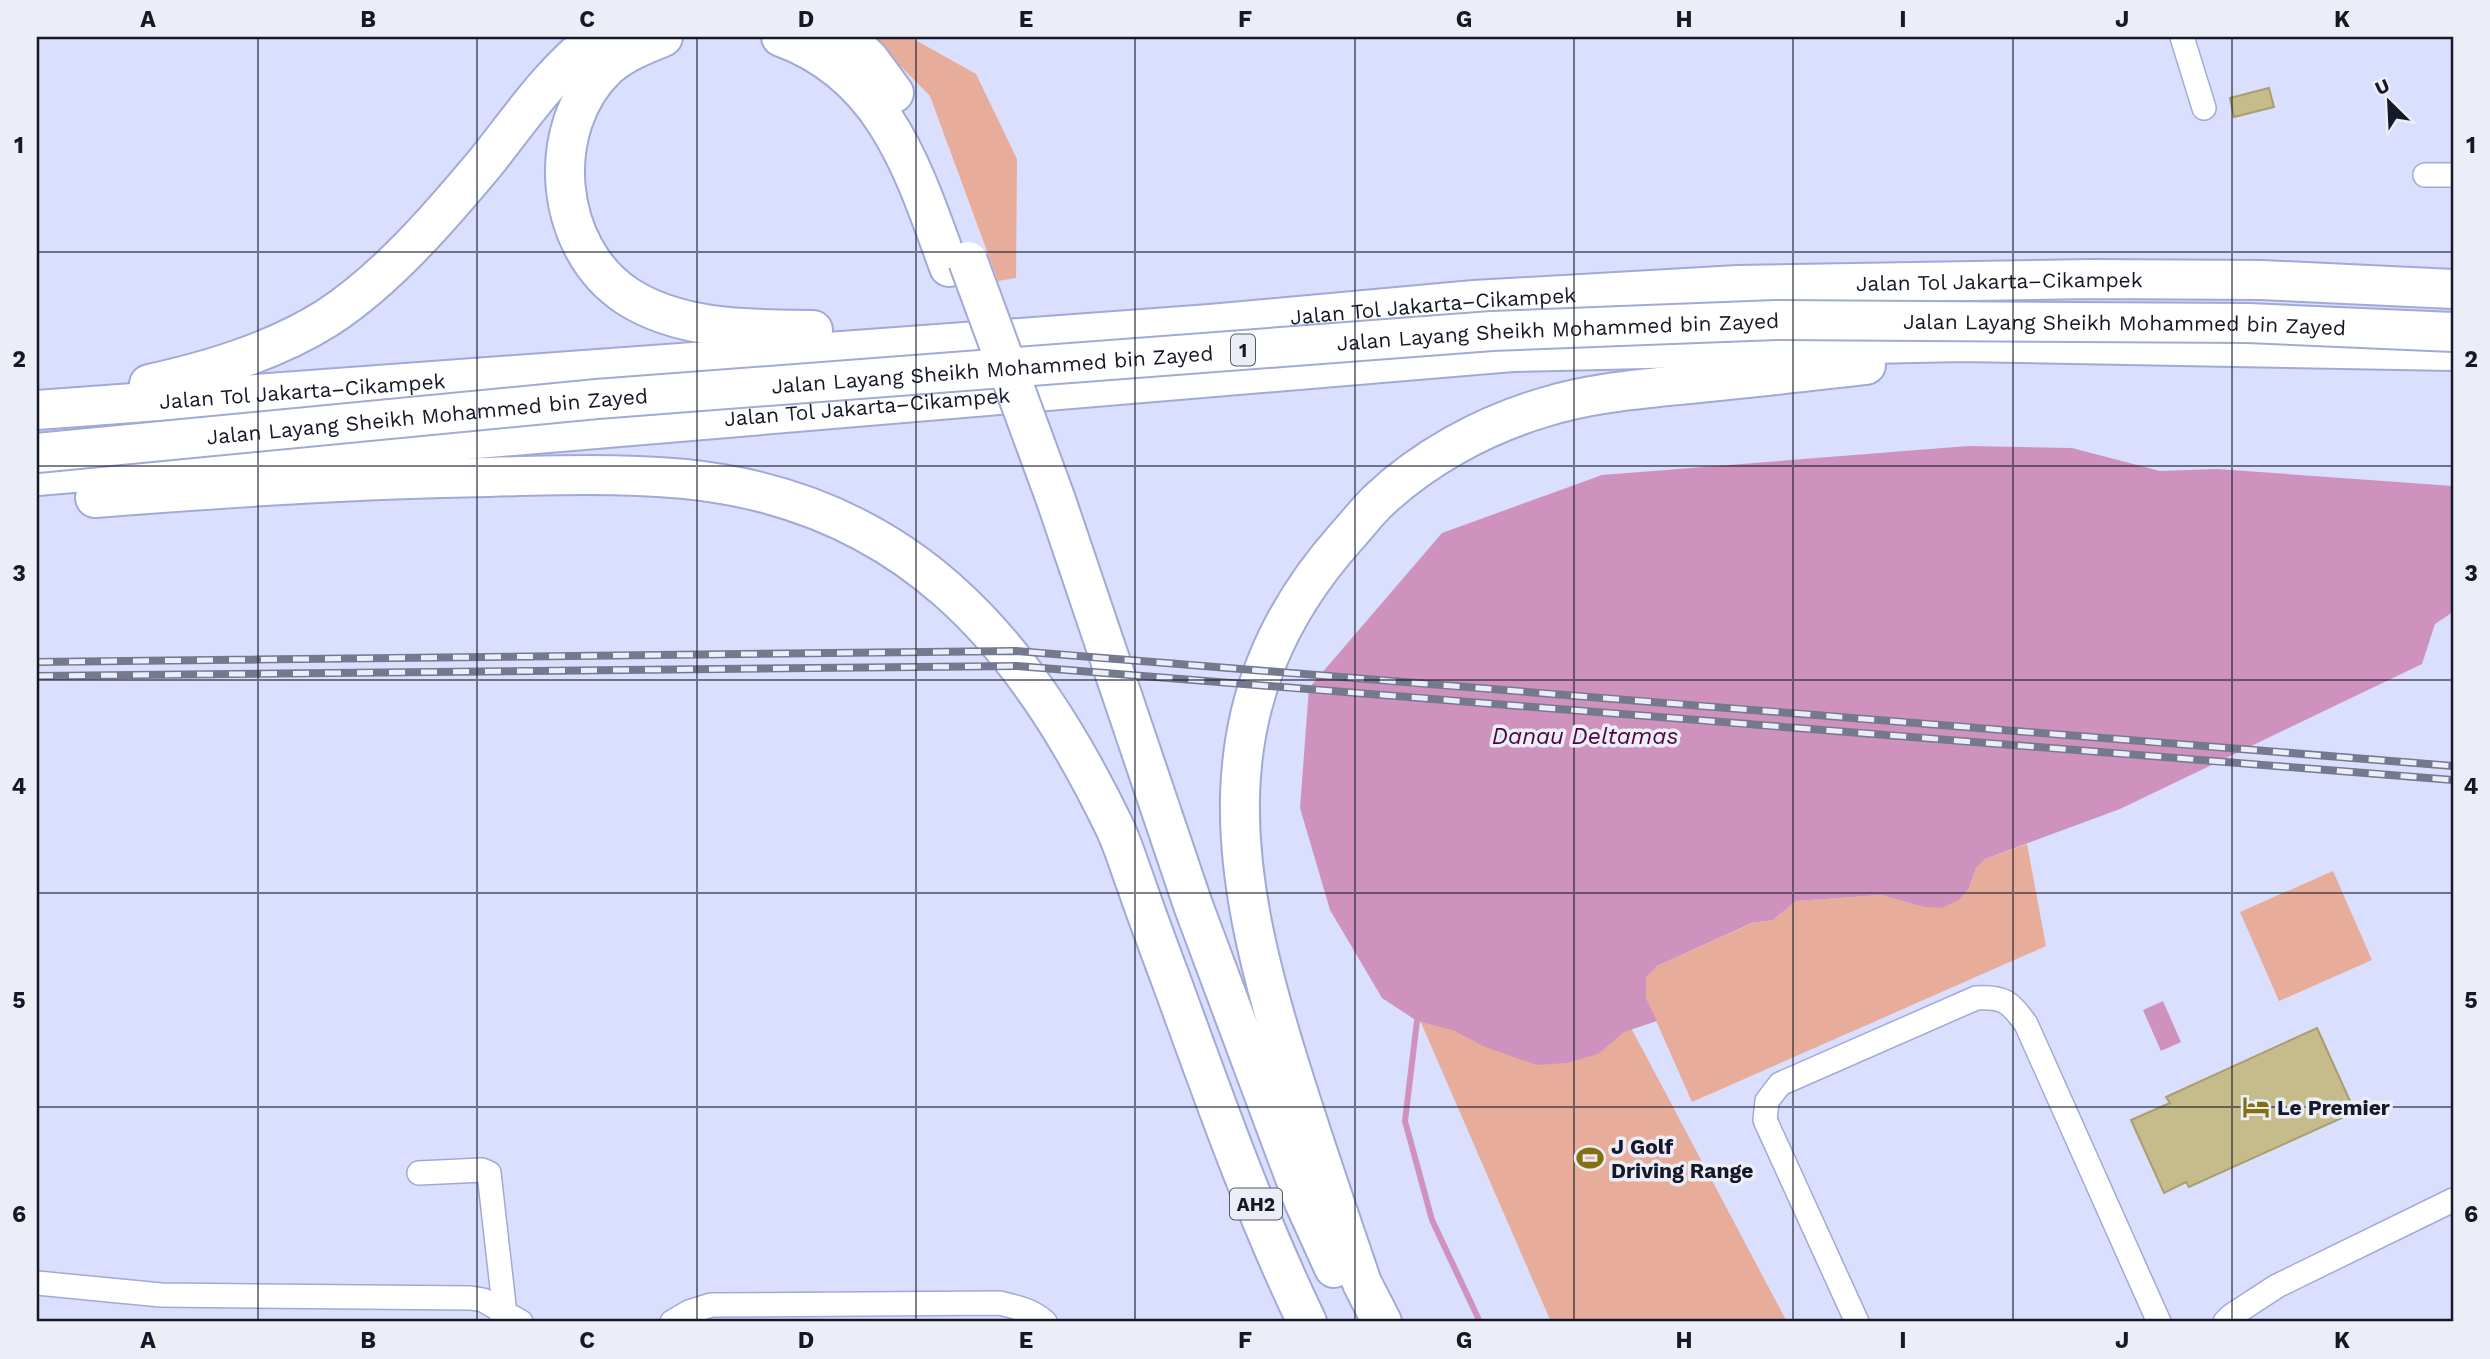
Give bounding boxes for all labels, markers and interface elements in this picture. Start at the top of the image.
text: A [140,6,156,33]
text: B [360,6,376,33]
text: C [579,6,595,33]
text: D [798,6,814,33]
text: E [1019,6,1033,33]
text: F [1238,6,1252,33]
text: G [1456,6,1472,33]
text: H [1675,6,1693,33]
text: I [1899,6,1907,33]
text: J [2115,6,2129,33]
text: K [2334,6,2350,33]
north arrow [2354,66,2424,136]
text: U [2371,74,2393,100]
text: 1 [14,132,24,159]
text: 1 [2466,132,2476,159]
street label: Jalan Tol Jakarta–Cikampek [1856,266,2143,295]
street label: Jalan Tol Jakarta–Cikampek [1289,282,1577,329]
street label: Jalan Layang Sheikh Mohammed bin Zayed [1336,307,1780,355]
street label: Jalan Layang Sheikh Mohammed bin Zayed [1903,308,2347,340]
road number: 1 [1231,334,1255,366]
street label: Jalan Layang Sheikh Mohammed bin Zayed [770,340,1214,398]
text: 2 [12,346,26,373]
text: 2 [2464,346,2478,373]
street label: Jalan Tol Jakarta–Cikampek [158,368,446,414]
street label: Jalan Tol Jakarta–Cikampek [723,382,1011,431]
street label: Jalan Layang Sheikh Mohammed bin Zayed [205,383,649,449]
text: 3 [12,560,26,587]
text: 3 [2464,560,2478,587]
water label: Danau Deltamas [1492,723,1678,750]
text: 4 [12,773,27,800]
text: 4 [2464,773,2479,800]
text: 5 [12,987,26,1014]
text: 5 [2464,987,2478,1014]
hotel icon: Le Premier [2241,1092,2271,1122]
place label: Le Premier [2277,1095,2390,1120]
place label: J Golf Driving Range [1611,1134,1753,1183]
sports icon: J Golf Driving Range [1575,1143,1605,1173]
road number: AH2 [1230,1188,1282,1220]
text: 6 [12,1201,26,1228]
text: 6 [2464,1201,2478,1228]
text: A [140,1327,156,1354]
text: B [360,1327,376,1354]
text: C [579,1327,595,1354]
text: D [798,1327,814,1354]
text: E [1019,1327,1033,1354]
text: F [1238,1327,1252,1354]
text: G [1456,1327,1472,1354]
text: H [1675,1327,1693,1354]
text: I [1899,1327,1907,1354]
text: J [2115,1327,2129,1354]
text: K [2334,1327,2350,1354]

